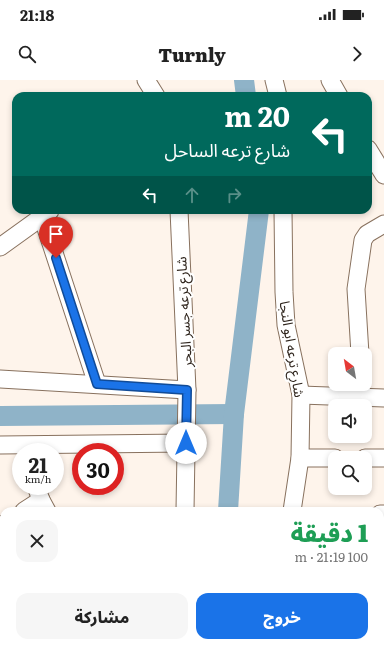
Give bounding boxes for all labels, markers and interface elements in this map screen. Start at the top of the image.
text: 21:18 [20,3,54,26]
text: Turnly [158,41,226,68]
icon: search [16,43,38,65]
icon: forward [346,43,368,65]
text: 20 m [224,94,290,136]
icon: left [304,108,356,160]
text: شارع ترعه الساحل [165,136,290,163]
icon: left [139,184,161,206]
icon: ahead [181,184,203,206]
icon: right [223,184,245,206]
pin [39,217,73,258]
icon: arrive [45,223,67,245]
street label: شارع ترعه جسر البحر [170,256,198,369]
street label: شارع ترعه ابو النجا [274,299,310,399]
north arrow [328,347,372,391]
map controls [328,347,372,495]
button: sound [328,399,372,443]
position arrow [165,422,207,464]
speed limit sign: 30 [72,443,124,495]
text: 21 [28,449,48,479]
button: search [328,451,372,495]
text: km/h [25,471,51,486]
text: 1 دقيقة [290,514,368,549]
button: close [16,520,58,562]
text: 100 m · 21:19 [295,547,368,566]
button: مشاركة [16,593,188,639]
button: خروج [196,593,368,639]

